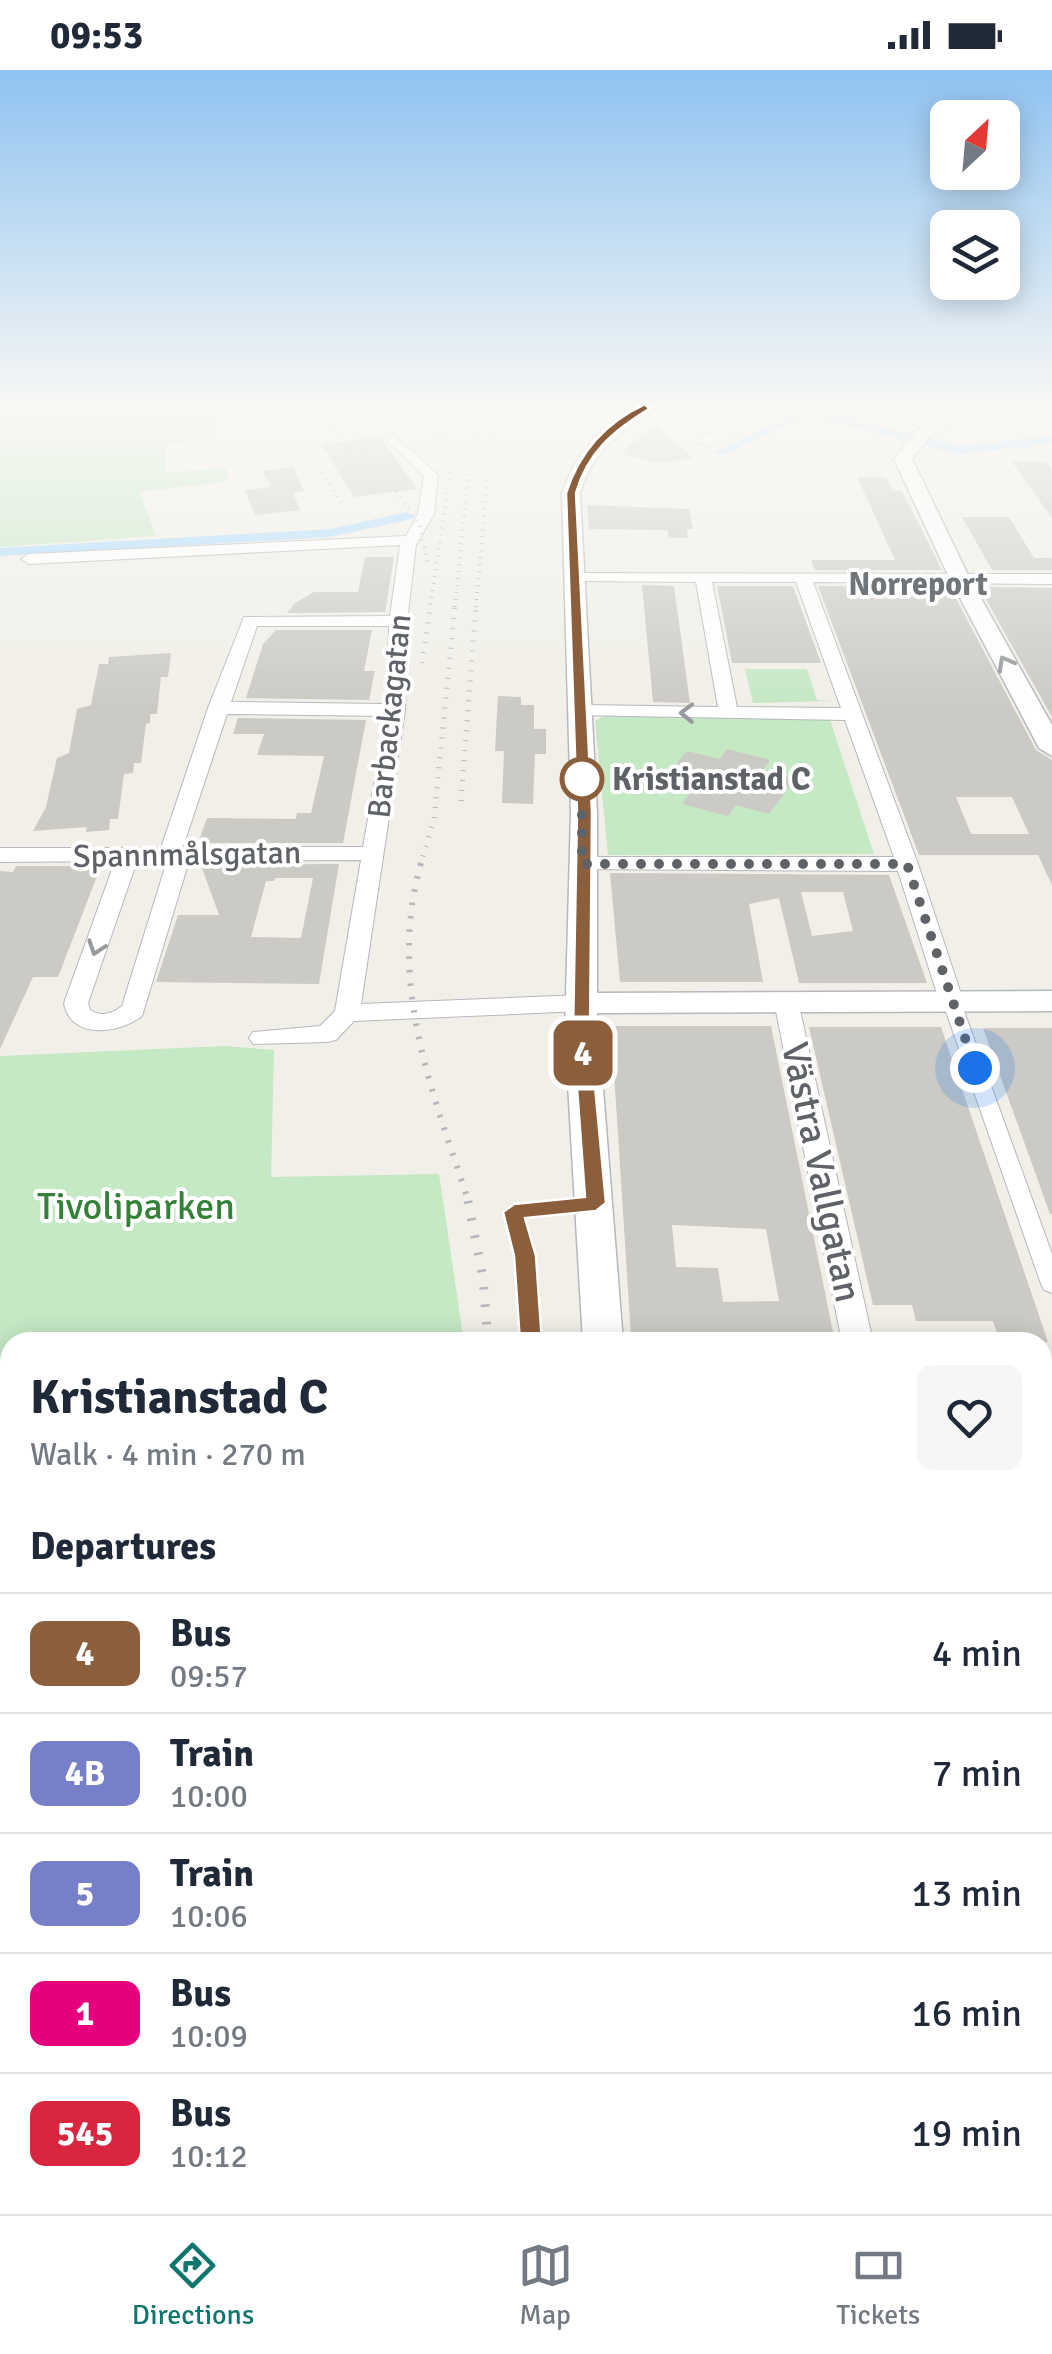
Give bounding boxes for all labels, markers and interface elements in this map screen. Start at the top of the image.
text: 09:53 [50,12,143,59]
north arrow [930,100,1020,190]
map controls [930,100,1020,300]
button: layers [930,210,1020,300]
district label: Norreport [848,565,988,604]
street label: Barbackagatan [359,612,420,820]
one-way arrow [998,655,1018,673]
one-way arrow [678,702,694,723]
marker: Kristianstad C [561,758,603,800]
place label: Kristianstad C [612,760,811,799]
street label: Spannmålsgatan [72,833,302,876]
one-way arrow [87,938,108,955]
line badge: 4 [550,1020,616,1086]
text: 4 [574,1032,592,1075]
street label: Västra Vallgatan [771,1038,872,1306]
your location [950,1043,1000,1093]
park label: Tivoliparken [37,1183,235,1230]
button: heart [917,1365,1022,1470]
text: Kristianstad C [30,1368,328,1427]
text: Walk · 4 min · 270 m [30,1435,306,1474]
text: Departures [30,1523,216,1570]
text: Bus [170,1610,231,1657]
text: 4 min [932,1630,1022,1677]
text: 4 [76,1632,94,1675]
text: 09:57 [170,1657,248,1696]
text: Train [170,1730,254,1777]
text: 7 min [932,1750,1022,1797]
text: 4B [65,1752,105,1795]
text: 10:00 [170,1777,248,1816]
text: Train [170,1850,254,1897]
text: 13 min [911,1870,1022,1917]
text: 5 [76,1872,94,1915]
text: 10:06 [170,1897,248,1936]
text: Bus [170,1970,231,2017]
text: 16 min [911,1990,1022,2037]
text: 1 [76,1992,94,2035]
text: 10:09 [170,2017,248,2056]
text: Bus [170,2090,231,2137]
text: 19 min [911,2110,1022,2157]
text: 545 [57,2112,113,2155]
text: 10:12 [170,2137,248,2176]
tab: Directions [132,2238,254,2332]
tab: Map [518,2238,573,2332]
tab: Tickets [836,2238,920,2332]

